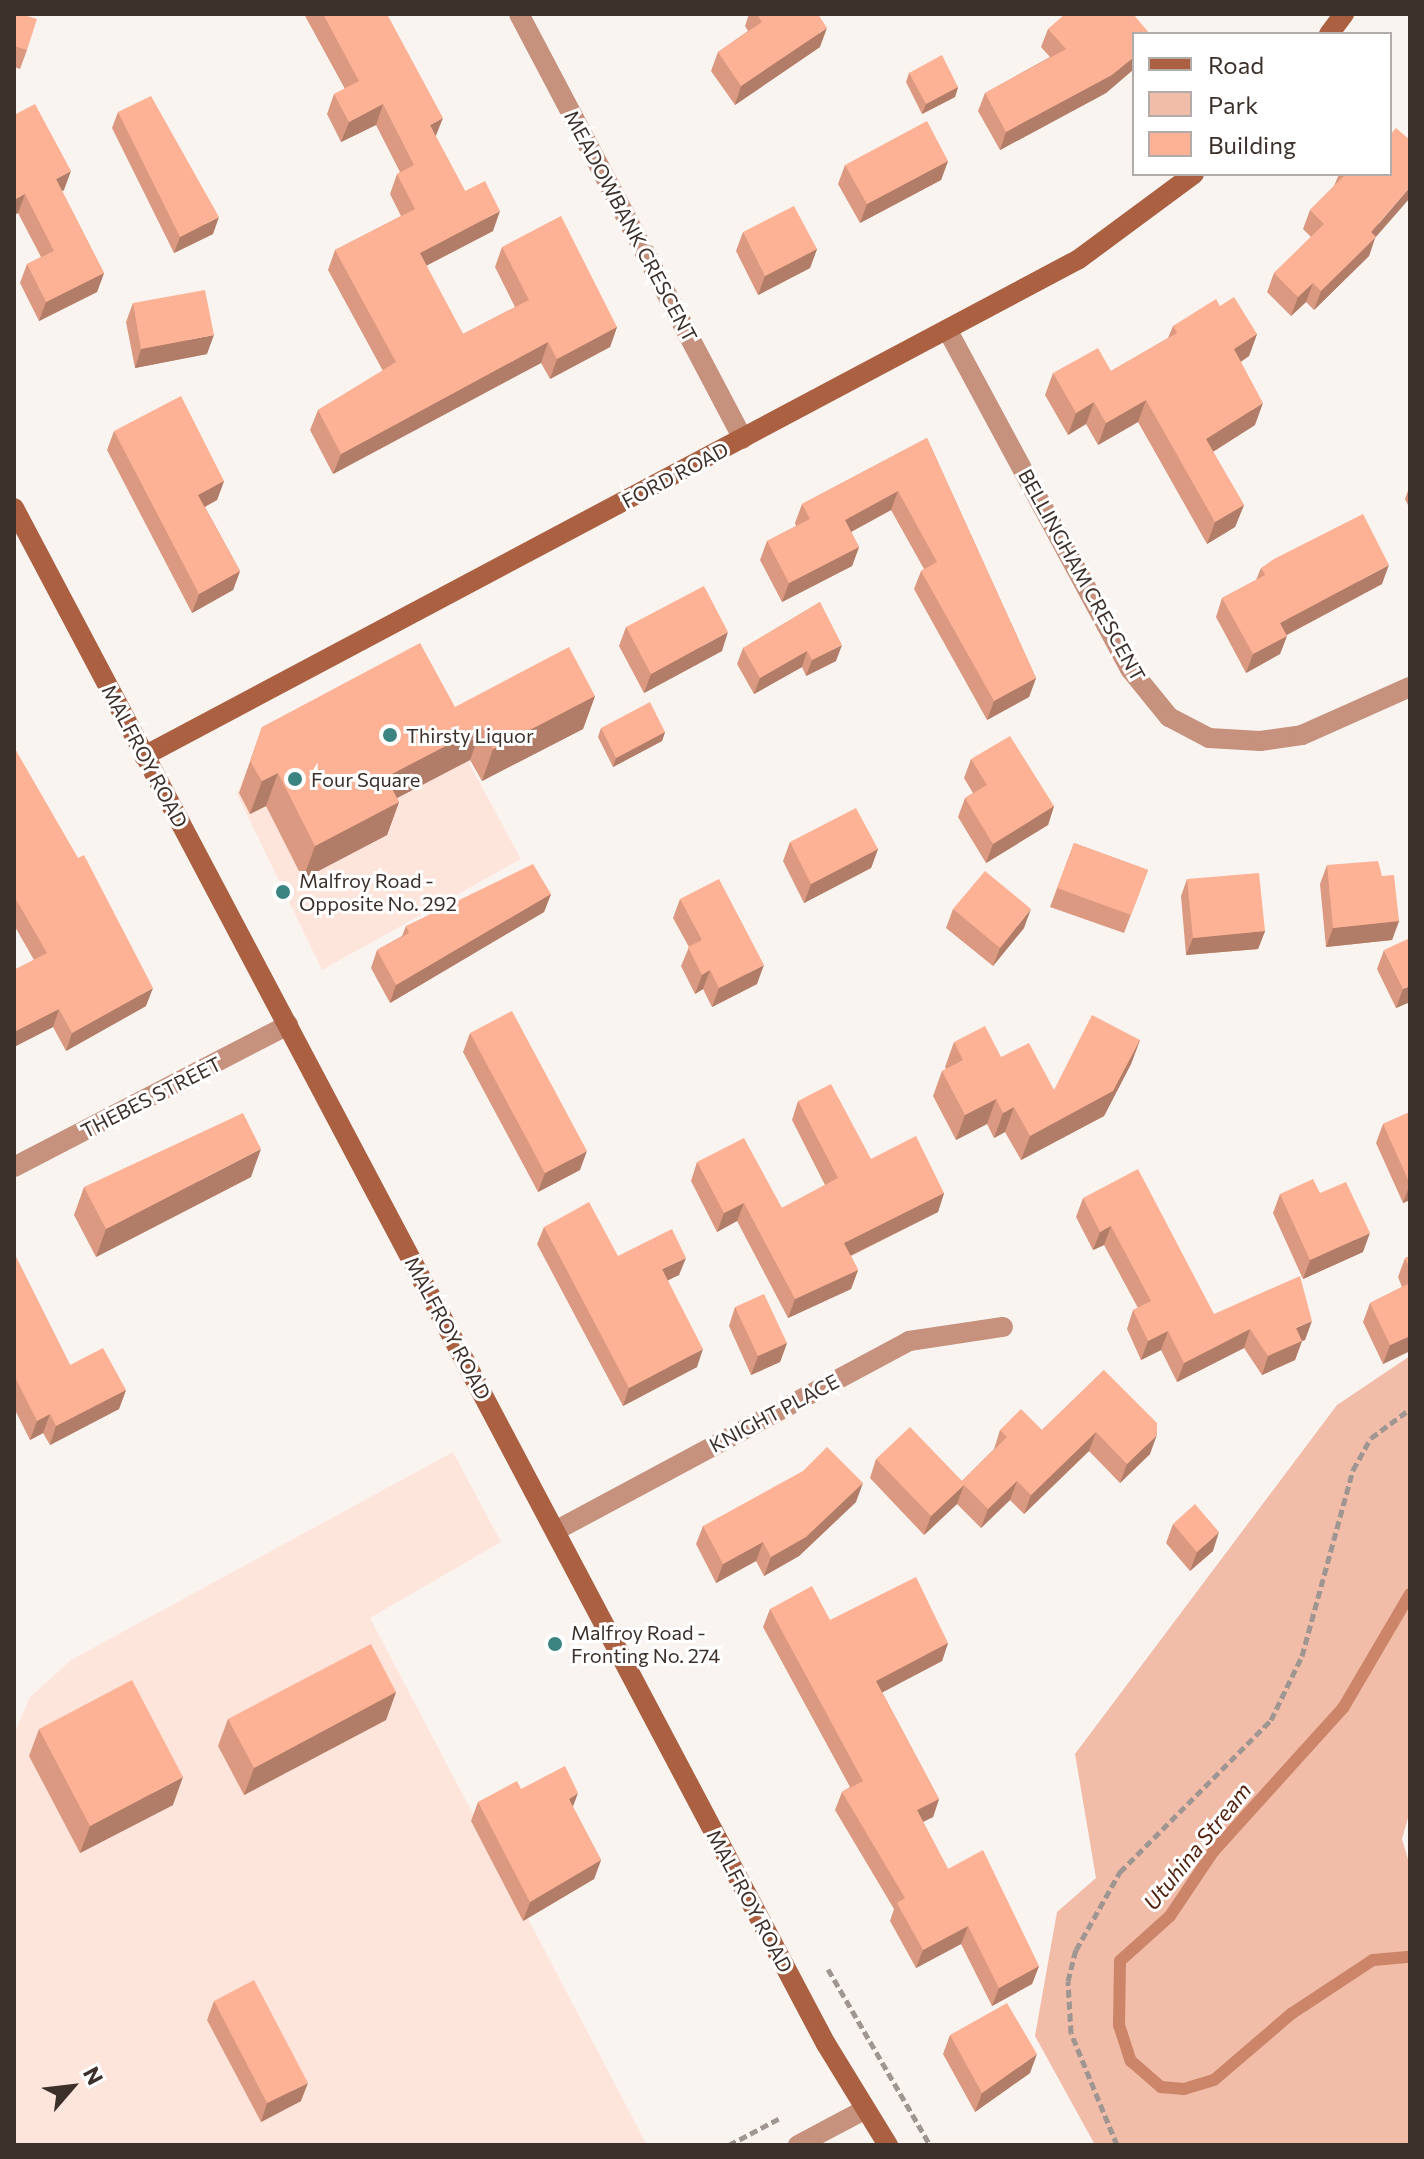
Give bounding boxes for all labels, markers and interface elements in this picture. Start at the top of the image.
legend [1132,32,1392,176]
text: Road [1208,50,1264,79]
text: Park [1208,90,1258,119]
street label: MEADOWBANK CRESCENT [560,106,702,346]
text: Building [1208,130,1296,159]
street label: FORD ROAD [618,437,732,513]
street label: BELLINGHAM CRESCENT [1014,465,1150,685]
street label: MALFROY ROAD [97,680,193,832]
place label: Thirsty Liquor [406,723,534,747]
marker: Thirsty Liquor [381,726,399,744]
place label: Four Square [311,767,420,791]
marker: Four Square [286,770,304,788]
place label: Malfroy Road - Opposite No. 292 [299,868,457,915]
marker: Malfroy Road - Opposite No. 292 [274,883,292,901]
street label: THEBES STREET [77,1051,225,1143]
street label: MALFROY ROAD [400,1252,496,1404]
street label: KNIGHT PLACE [705,1369,843,1457]
place label: Malfroy Road - Fronting No. 274 [571,1620,720,1667]
marker: Malfroy Road - Fronting No. 274 [546,1635,564,1653]
water label: Utuhina Stream [1138,1777,1256,1915]
street label: MALFROY ROAD [702,1825,798,1977]
north arrow [32,2047,112,2127]
text: N [78,2062,109,2089]

